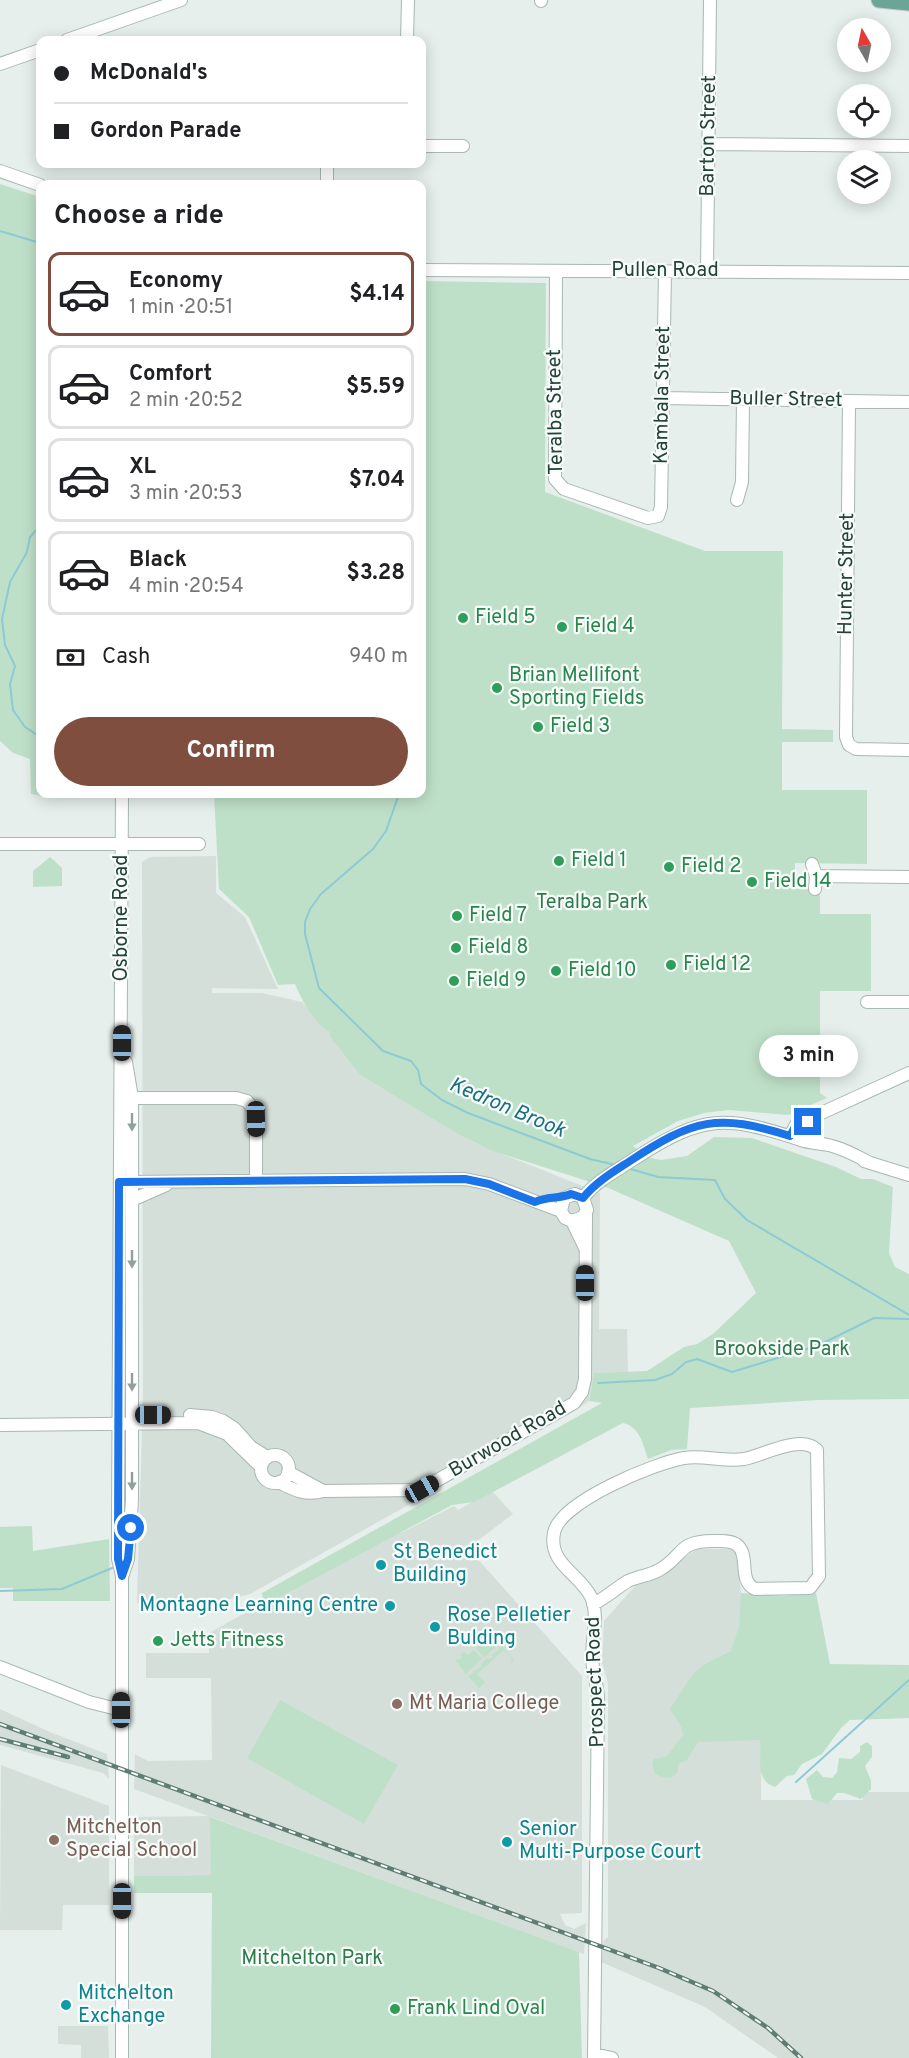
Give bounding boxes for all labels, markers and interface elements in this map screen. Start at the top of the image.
north arrow [837,18,891,72]
map controls [837,18,891,204]
text: McDonald's [90,60,208,87]
street label: Barton Street [695,75,723,197]
button: locate [837,84,891,138]
text: Gordon Parade [90,118,241,145]
button: layers [837,150,891,204]
text: Choose a ride [54,199,224,233]
street label: Pullen Road [611,258,719,284]
icon: car [57,267,111,321]
text: Economy [129,268,223,295]
text: $4.14 [349,281,405,308]
text: 1 min · 20:51 [129,295,233,321]
street label: Kambala Street [649,326,677,464]
street label: Teralba Street [542,349,570,475]
icon: car [57,360,111,414]
text: Comfort [129,361,212,388]
text: $5.59 [346,374,405,401]
street label: Buller Street [729,386,843,414]
text: 2 min · 20:52 [129,388,243,414]
icon: car [57,453,111,507]
text: XL [129,454,156,481]
text: $7.04 [349,467,405,494]
text: 3 min · 20:53 [129,481,242,507]
street label: Hunter Street [833,513,861,635]
icon: car [57,546,111,600]
text: Black [129,547,187,574]
text: $3.28 [346,560,405,587]
text: 4 min · 20:54 [129,574,244,600]
place label: Field 5 [475,605,536,631]
marker: Field 5 [456,611,470,625]
place label: Field 4 [574,614,635,640]
marker: Field 4 [555,620,569,634]
icon: cash [54,641,87,674]
text: Cash [102,644,151,671]
text: 940 m [349,644,408,670]
place label: Brian Mellifont Sporting Fields [509,663,644,712]
marker: Brian Mellifont Sporting Fields [490,681,504,695]
place label: Field 3 [550,714,610,740]
button: Confirm [54,717,408,786]
marker: Field 3 [531,720,545,734]
place label: Field 1 [571,848,627,874]
street label: Osborne Road [109,854,135,982]
marker: Field 1 [552,854,566,868]
place label: Field 2 [681,854,742,880]
marker: Field 2 [662,860,676,874]
place label: Field 14 [764,869,832,895]
marker: Field 14 [745,875,759,889]
park label: Teralba Park [536,890,648,916]
place label: Field 7 [469,903,527,929]
marker: Field 7 [450,909,464,923]
place label: Field 8 [468,935,528,961]
marker: Field 8 [449,941,463,955]
place label: Field 12 [683,952,751,978]
place label: Field 10 [568,958,637,984]
marker: Field 12 [664,958,678,972]
marker: Field 10 [549,964,563,978]
place label: Field 9 [466,968,526,994]
marker: Field 9 [447,974,461,988]
car [113,1025,131,1061]
callout: 3 min [758,1035,858,1077]
text: 3 min [782,1043,835,1069]
water label: Kedron Brook [445,1071,569,1145]
car [247,1101,265,1137]
route end [794,1108,821,1135]
one-way arrow [127,1113,137,1132]
one-way arrow [127,1249,137,1268]
car [576,1265,594,1301]
park label: Brookside Park [714,1337,850,1363]
one-way arrow [127,1372,137,1391]
street label: Burwood Road [444,1396,572,1484]
car [135,1406,171,1424]
one-way arrow [127,1471,137,1490]
car [402,1472,442,1506]
route start [117,1514,144,1541]
place label: St Benedict Building [393,1540,498,1589]
marker: St Benedict Building [374,1558,388,1572]
place label: Montagne Learning Centre [139,1593,378,1619]
marker: Montagne Learning Centre [383,1599,397,1613]
place label: Rose Pelletier Bulding [447,1603,571,1652]
street label: Prospect Road [581,1616,611,1748]
marker: Rose Pelletier Bulding [428,1620,442,1634]
place label: Jetts Fitness [170,1628,284,1654]
marker: Jetts Fitness [151,1634,165,1648]
place label: Mt Maria College [409,1691,559,1717]
car [112,1692,130,1728]
marker: Mt Maria College [390,1697,404,1711]
place label: Mitchelton Special School [66,1815,197,1864]
place label: Senior Multi-Purpose Court [519,1817,701,1866]
marker: Mitchelton Special School [47,1833,61,1847]
marker: Senior Multi-Purpose Court [500,1835,514,1849]
car [113,1883,131,1919]
park label: Mitchelton Park [241,1946,383,1972]
place label: Mitchelton Exchange [78,1981,174,2030]
place label: Frank Lind Oval [407,1996,545,2022]
marker: Mitchelton Exchange [59,1998,73,2012]
marker: Frank Lind Oval [388,2002,402,2016]

